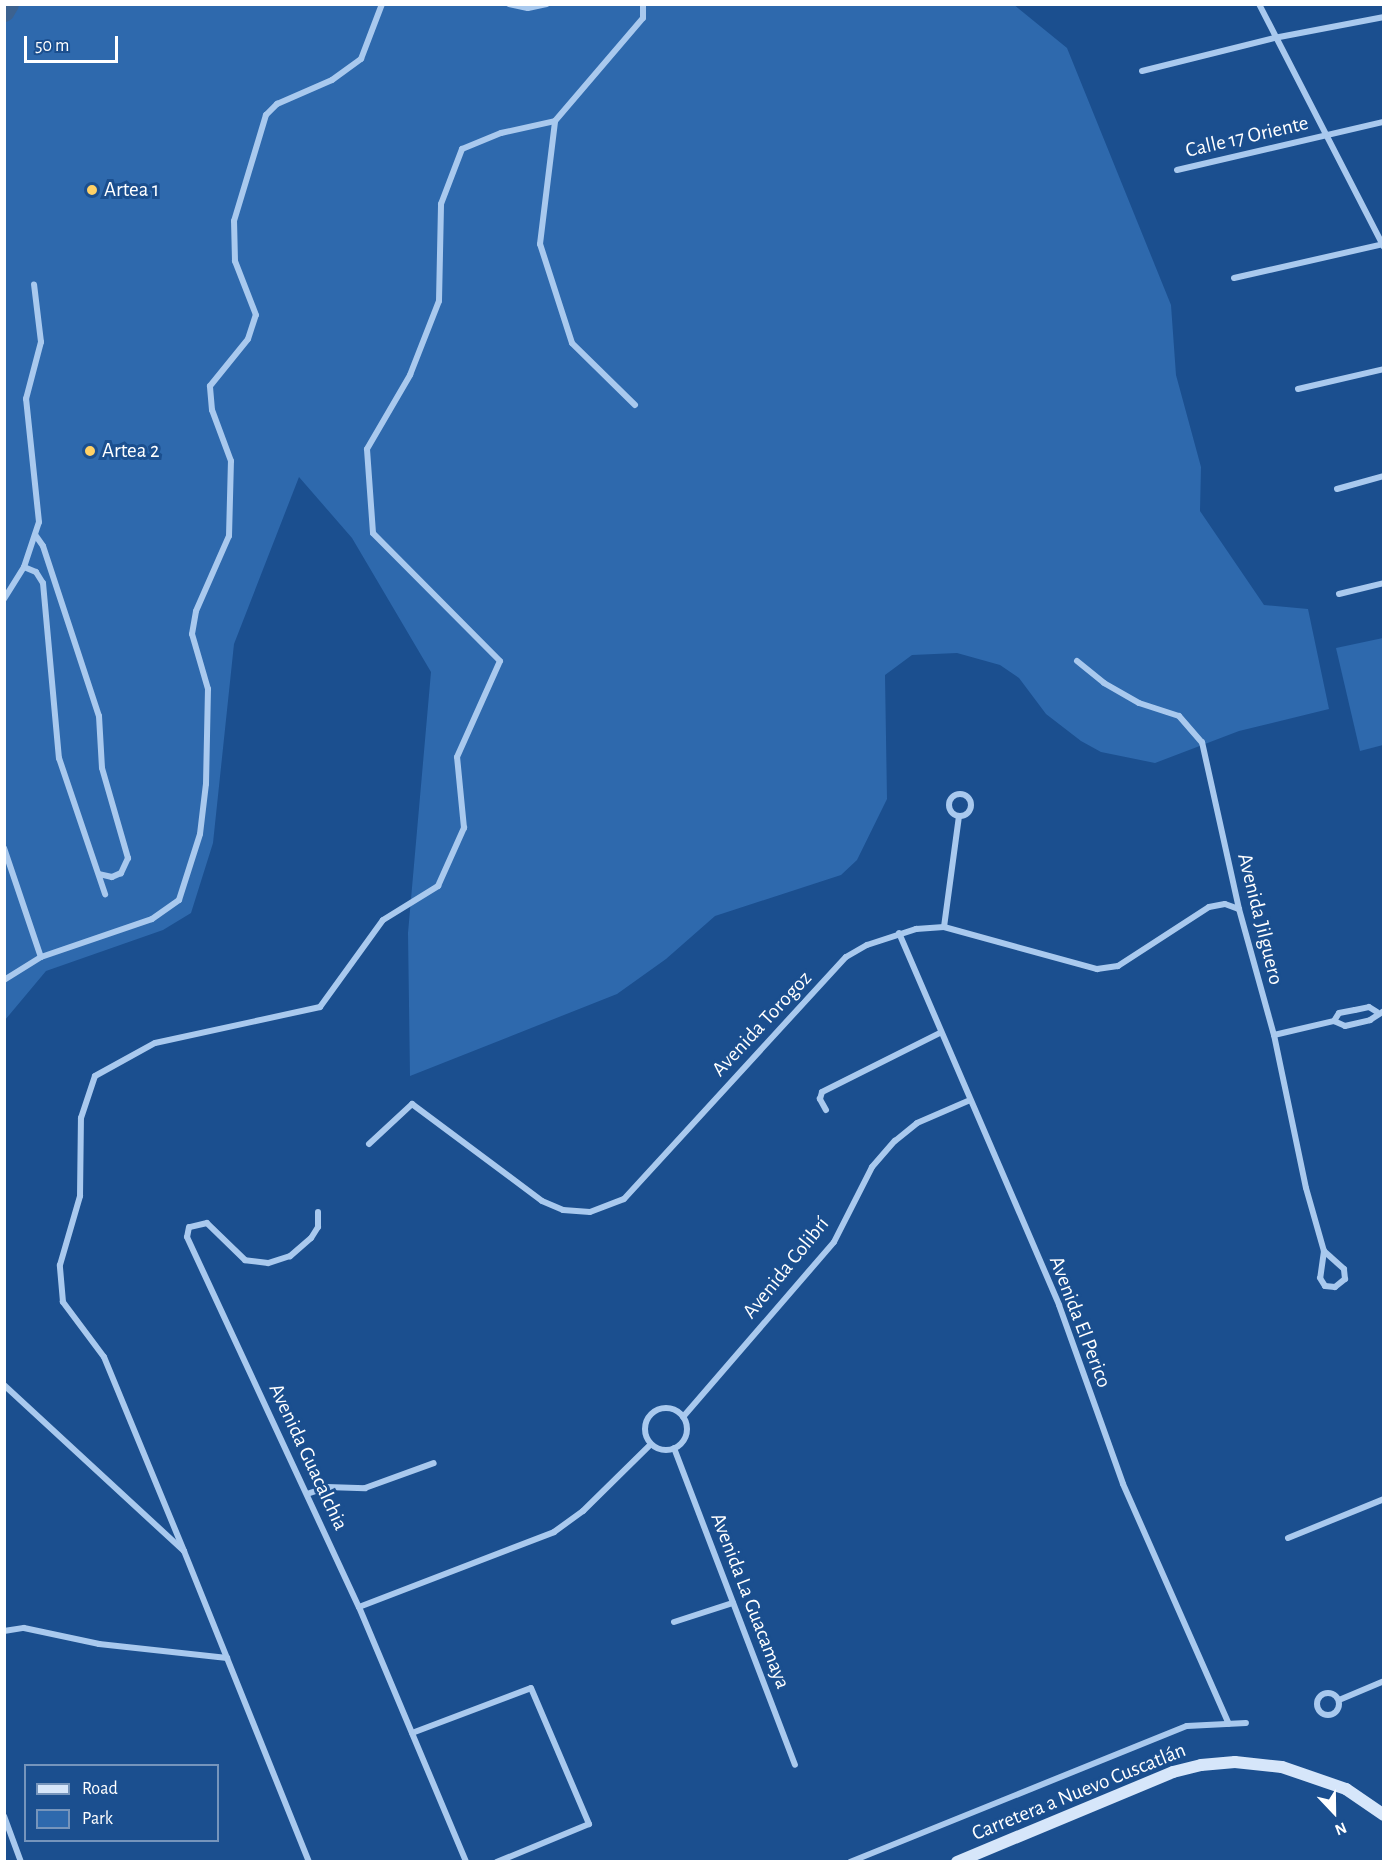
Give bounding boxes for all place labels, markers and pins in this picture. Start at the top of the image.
place label: Artea 1 [104,177,159,203]
marker: Artea 1 [85,183,99,197]
place label: Artea 2 [102,438,160,464]
marker: Artea 2 [83,444,97,458]

